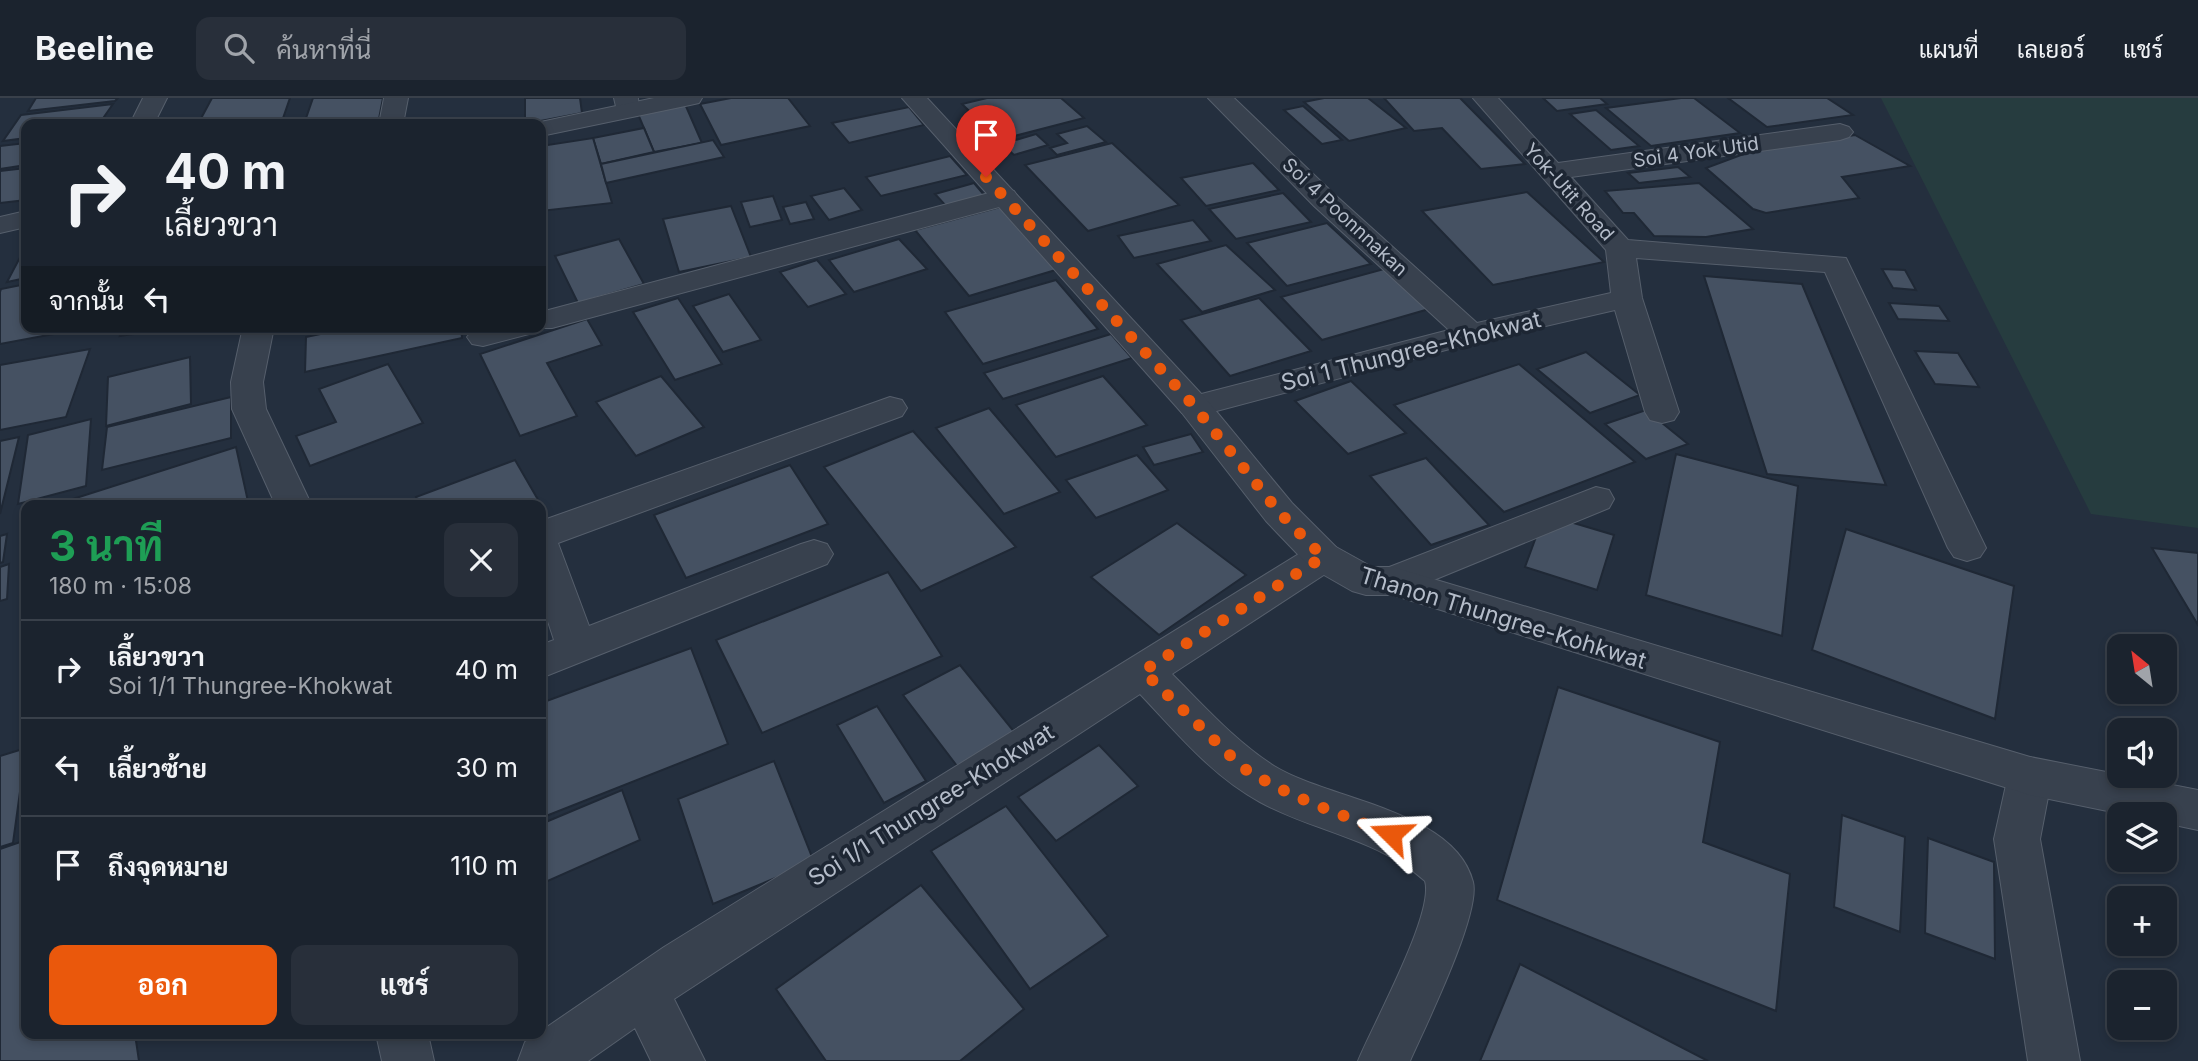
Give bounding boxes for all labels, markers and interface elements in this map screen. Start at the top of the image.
search box [196,17,686,80]
text: Beeline [35,28,154,68]
icon: search [220,29,258,67]
text: ค้นหาที่นี่ [276,34,371,65]
text: แผนที่ [1919,35,1979,64]
text: เลเยอร์ [2017,35,2085,64]
text: แชร์ [2123,35,2163,64]
pin [956,105,1016,177]
icon: arrive [967,116,1005,154]
street label: Soi 4 Yok Utid [1632,132,1760,172]
street label: Yok-Utit Road [1519,138,1619,246]
text: 40 m [164,142,287,201]
icon: right [49,147,140,238]
street label: Soi 4 Poonnnakan [1278,153,1412,281]
text: เลี้ยวขวา [164,205,278,244]
icon: left [138,280,176,318]
text: จากนั้น [49,285,124,316]
street label: Soi 1 Thungree-Khokwat [1278,305,1544,397]
text: 3 นาที [49,520,163,571]
button: close [444,523,518,597]
street label: Thanon Thungree-Kohkwat [1356,561,1650,675]
text: 180 m · 15:08 [49,572,192,600]
north arrow [2107,634,2177,704]
map controls [2107,634,2177,1040]
text: เลี้ยวขวา [108,641,205,672]
icon: right [49,650,87,688]
text: 40 m [455,654,518,685]
text: Soi 1/1 Thungree-Khokwat [108,672,392,700]
street label: Soi 1/1 Thungree-Khokwat [803,718,1059,892]
button: sound [2107,718,2177,788]
icon: left [49,748,87,786]
text: 30 m [455,752,518,783]
text: เลี้ยวซ้าย [108,753,207,784]
position arrow [1354,797,1428,871]
button: layers [2107,802,2177,872]
icon: arrive [49,846,87,884]
text: 110 m [450,850,518,881]
text: ถึงจุดหมาย [108,851,229,882]
button: + [2107,886,2177,956]
button: ออก [49,945,277,1025]
button: แชร์ [291,945,518,1025]
button: − [2107,970,2177,1040]

